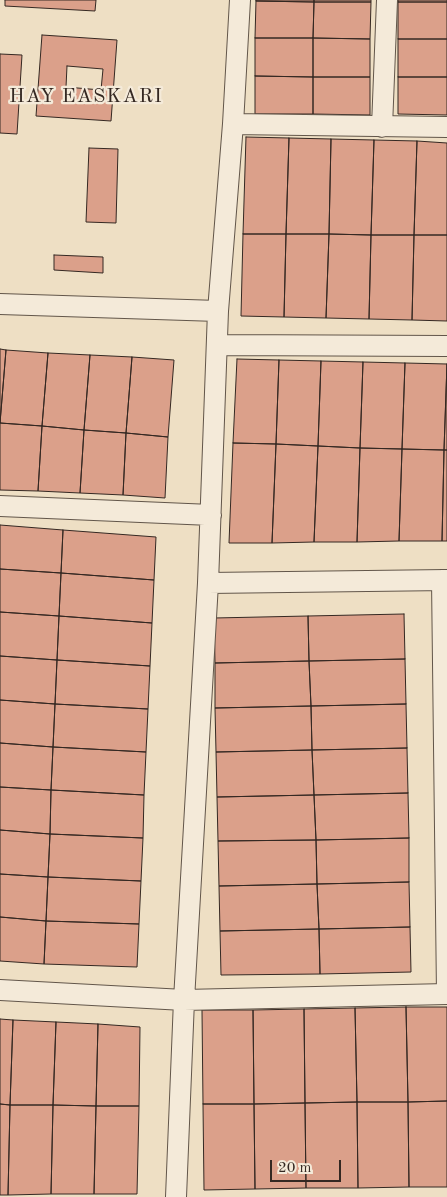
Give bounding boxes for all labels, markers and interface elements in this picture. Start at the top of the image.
district label: HAY EASKARI [8,85,164,109]
scale bar [272,1150,343,1182]
text: 20 m [278,1161,312,1176]

